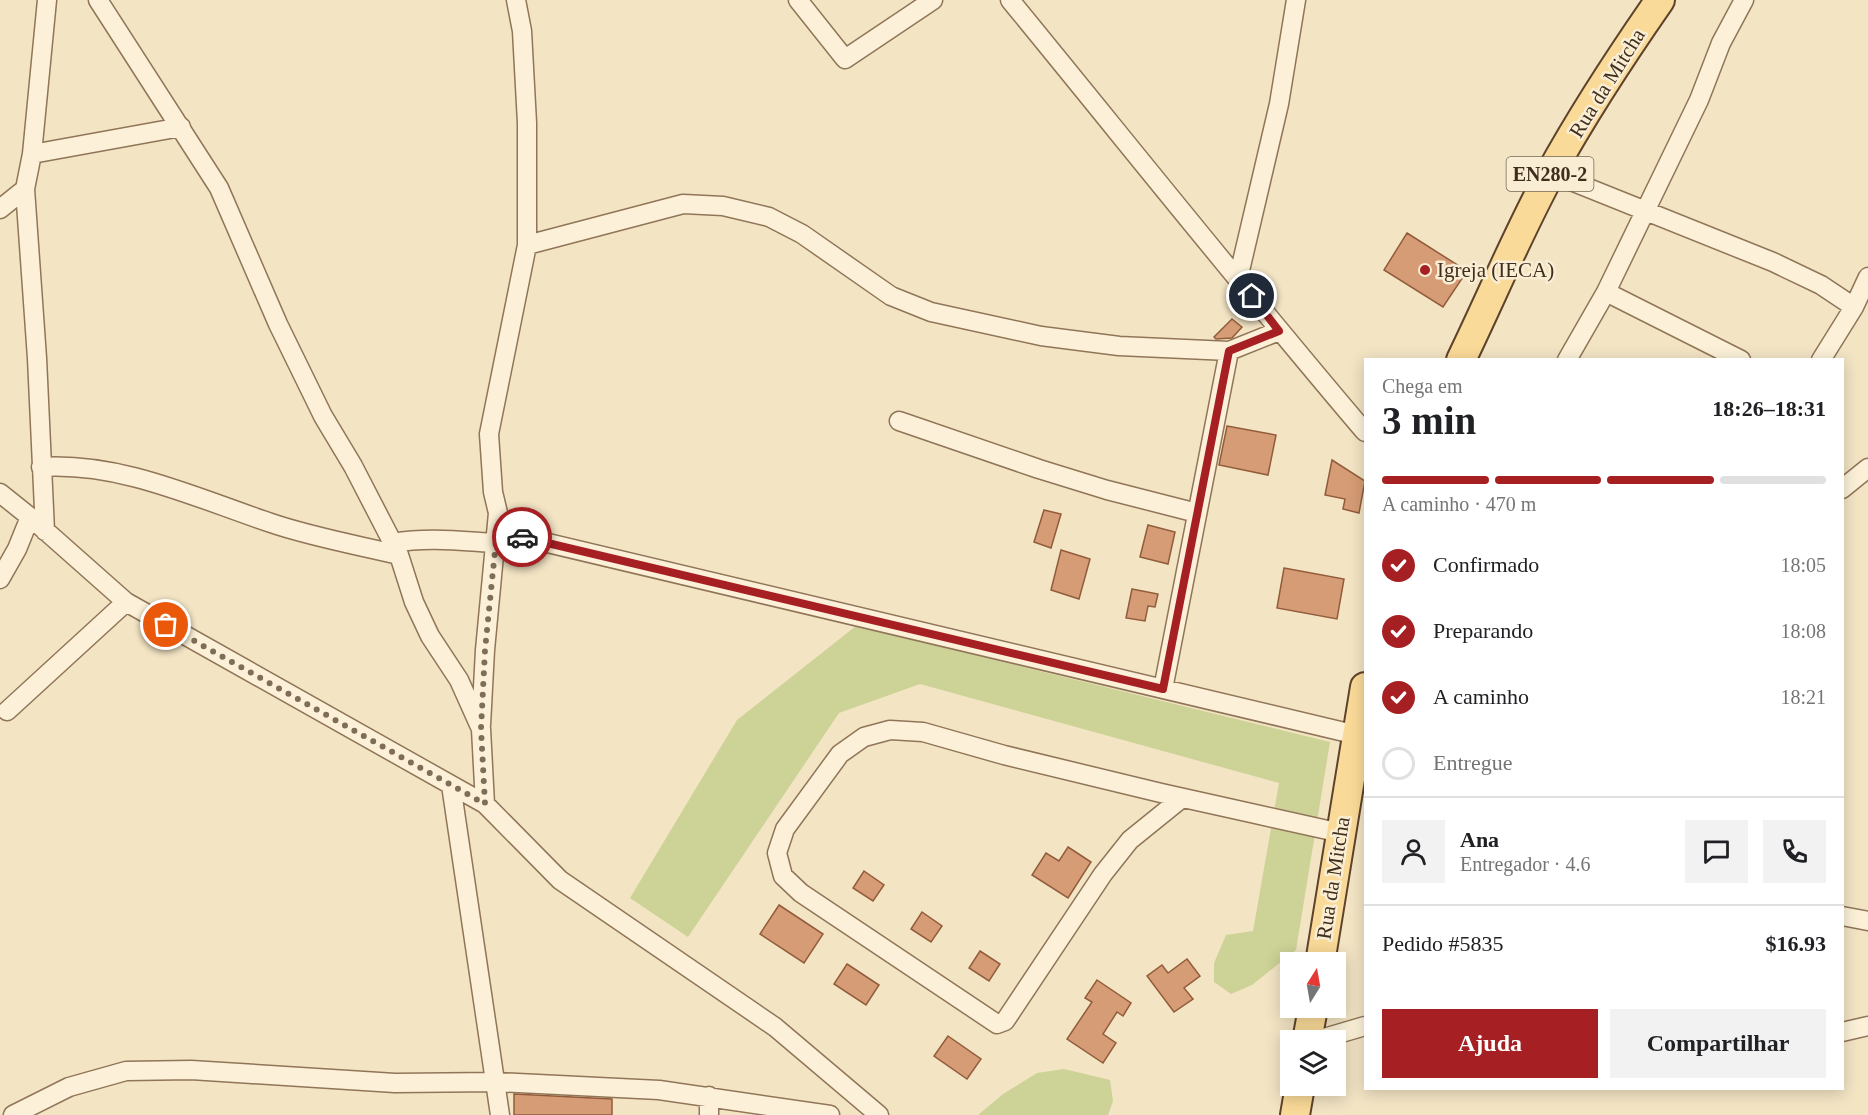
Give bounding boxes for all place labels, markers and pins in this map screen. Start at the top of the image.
place label: Igreja (IECA) [1437,258,1554,282]
marker: Igreja (IECA) [1418,263,1432,277]
pin [1226,270,1277,321]
pin [140,599,191,650]

